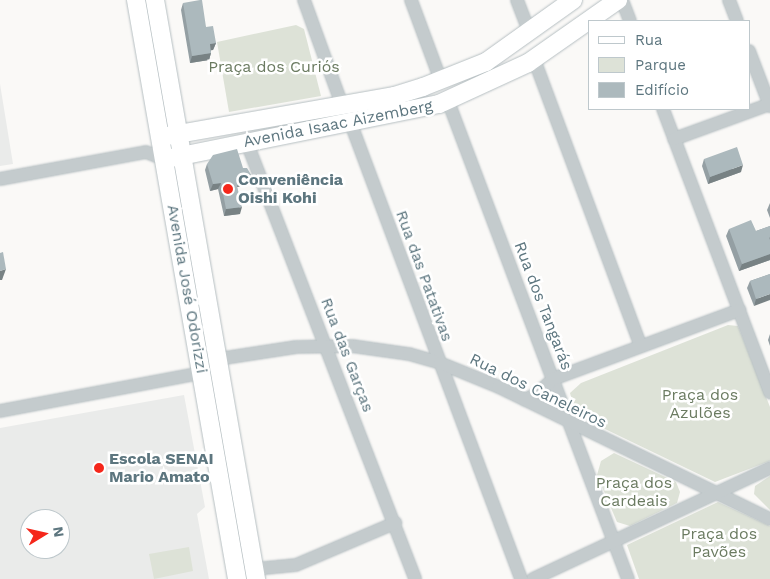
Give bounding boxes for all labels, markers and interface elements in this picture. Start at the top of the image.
legend [588,20,750,110]
text: Rua [635,31,663,49]
text: Parque [635,56,686,74]
park label: Praça dos Curiós [208,57,340,77]
text: Edifício [635,81,689,99]
street label: Avenida Isaac Aizemberg [241,96,435,152]
place label: Conveniência Oishi Kohi [238,170,343,208]
marker: Conveniência Oishi Kohi [222,183,234,195]
street label: Avenida José Odorizzi [163,203,211,375]
street label: Rua das Patativas [391,208,457,344]
street label: Rua dos Tangarás [510,239,576,373]
street label: Rua das Garças [316,295,378,415]
street label: Rua dos Caneleiros [466,349,610,433]
park label: Praça dos Azulões [662,385,738,423]
place label: Escola SENAI Mario Amato [109,449,214,487]
marker: Escola SENAI Mario Amato [93,462,105,474]
park label: Praça dos Cardeais [596,473,672,511]
north arrow [20,509,70,559]
park label: Praça dos Pavões [681,524,757,562]
text: N [50,525,68,538]

